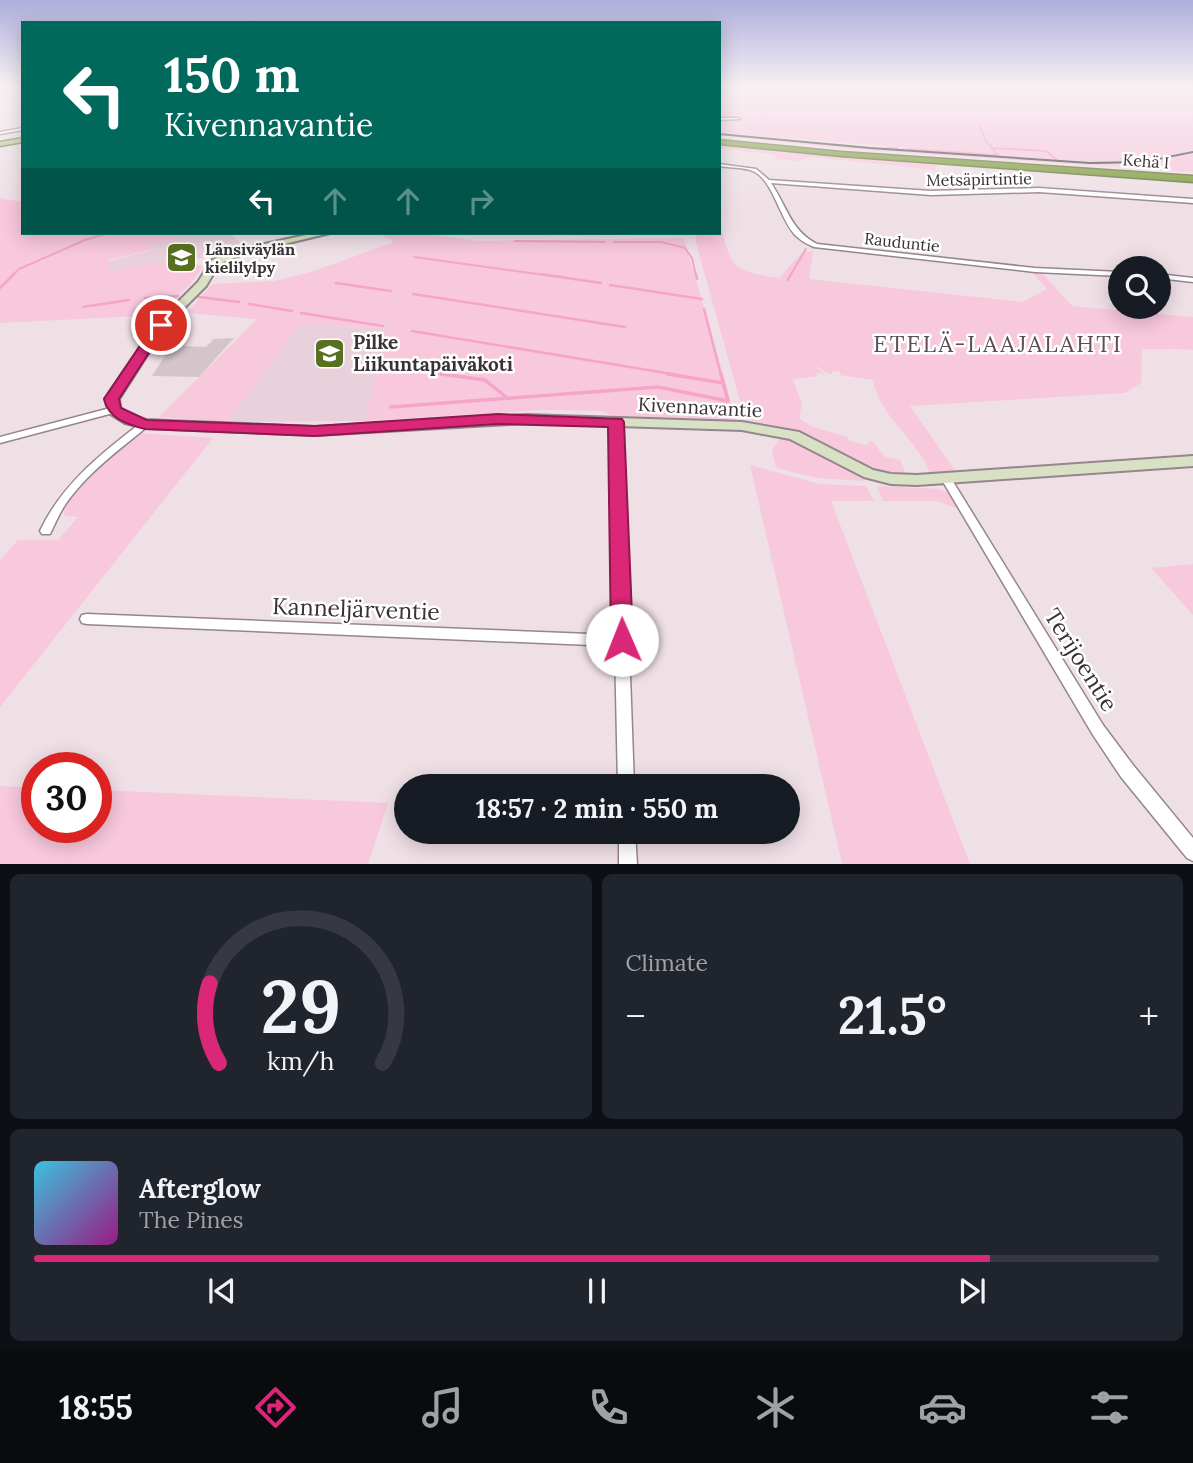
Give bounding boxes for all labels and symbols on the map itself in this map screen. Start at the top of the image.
street label: Kehä I [1122,149,1170,173]
street label: Metsäpirtintie [926,168,1032,190]
street label: Rauduntie [863,228,941,256]
place label: Länsiväylän kielilylpy [205,239,295,277]
school or university icon: Länsiväylän kielilylpy [165,241,199,275]
pin [131,295,191,355]
district label: ETELÄ-LAAJALAHTI [873,329,1123,358]
place label: Pilke Liikuntapäiväkoti [353,330,513,376]
school or university icon: Pilke Liikuntapäiväkoti [313,336,347,370]
street label: Kivennavantie [637,392,763,422]
street label: Kanneljärventie [272,591,440,626]
position arrow [585,603,659,677]
street label: Terijoentie [1038,603,1124,717]
speed limit sign: 30 [21,752,112,843]

